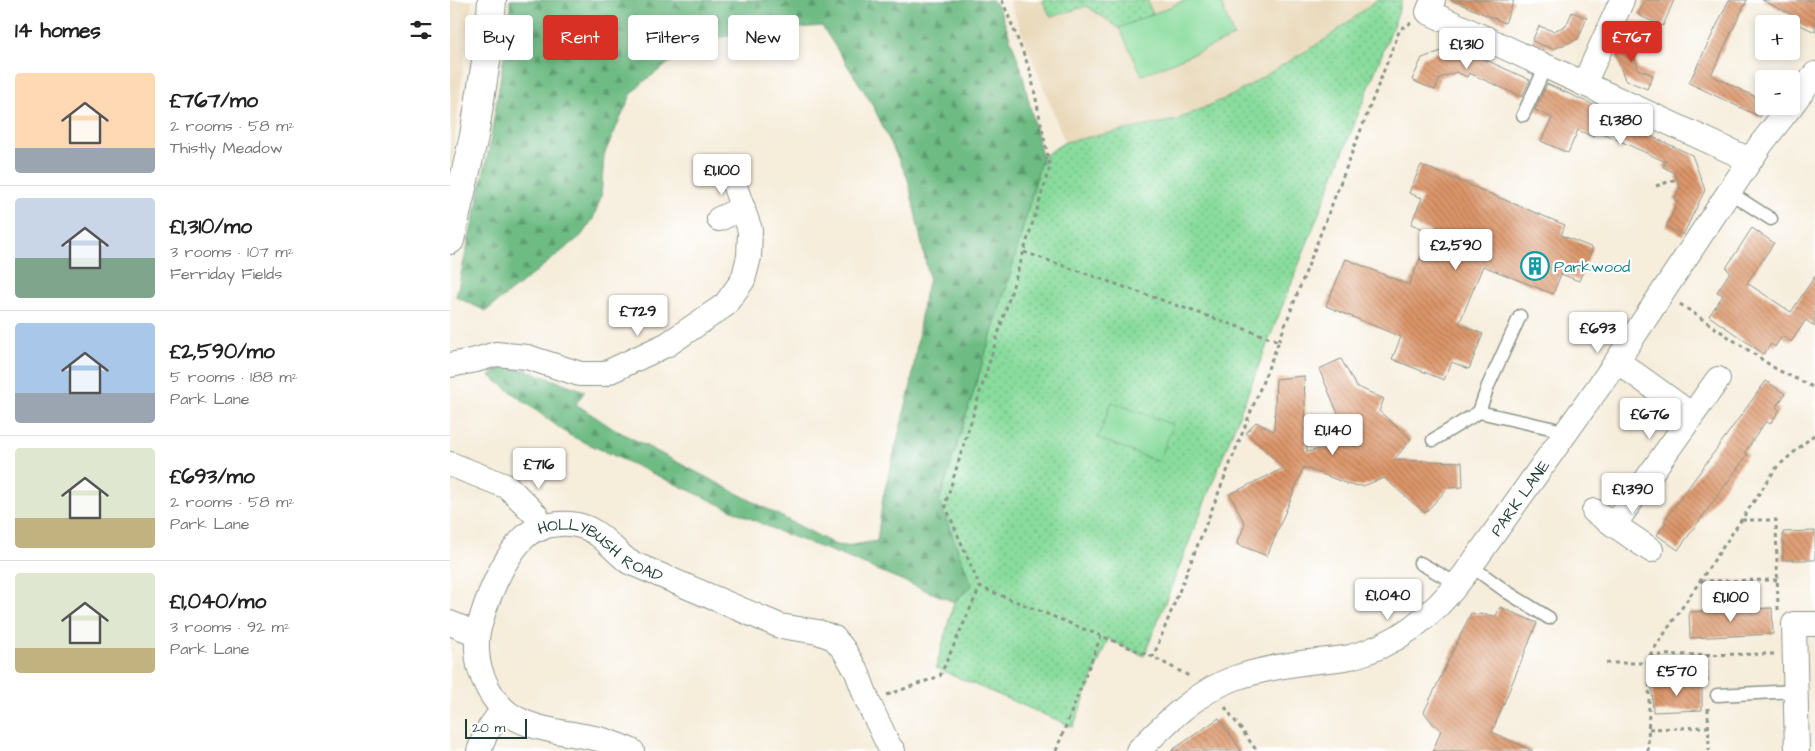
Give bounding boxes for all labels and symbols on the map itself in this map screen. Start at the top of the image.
pin: £767 [1602,20,1662,63]
pin: £1,310 [1426,28,1508,70]
pin: £1,380 [1580,104,1662,146]
pin: £1,100 [681,154,763,196]
pin: £2,590 [1415,228,1497,271]
building icon: Parkwood [1520,251,1550,281]
place label: Parkwood [1554,256,1630,278]
pin: £729 [608,294,668,337]
pin: £693 [1568,312,1628,354]
pin: £676 [1620,398,1680,440]
pin: £1,140 [1292,414,1374,456]
pin: £716 [509,448,569,490]
street label: PARK LANE [1486,455,1555,541]
pin: £1,390 [1592,472,1674,515]
street label: HOLLYBUSH ROAD [535,514,666,587]
pin: £1,040 [1347,578,1429,621]
pin: £1,100 [1690,580,1772,623]
pin: £570 [1647,654,1707,697]
scale bar [465,716,528,739]

